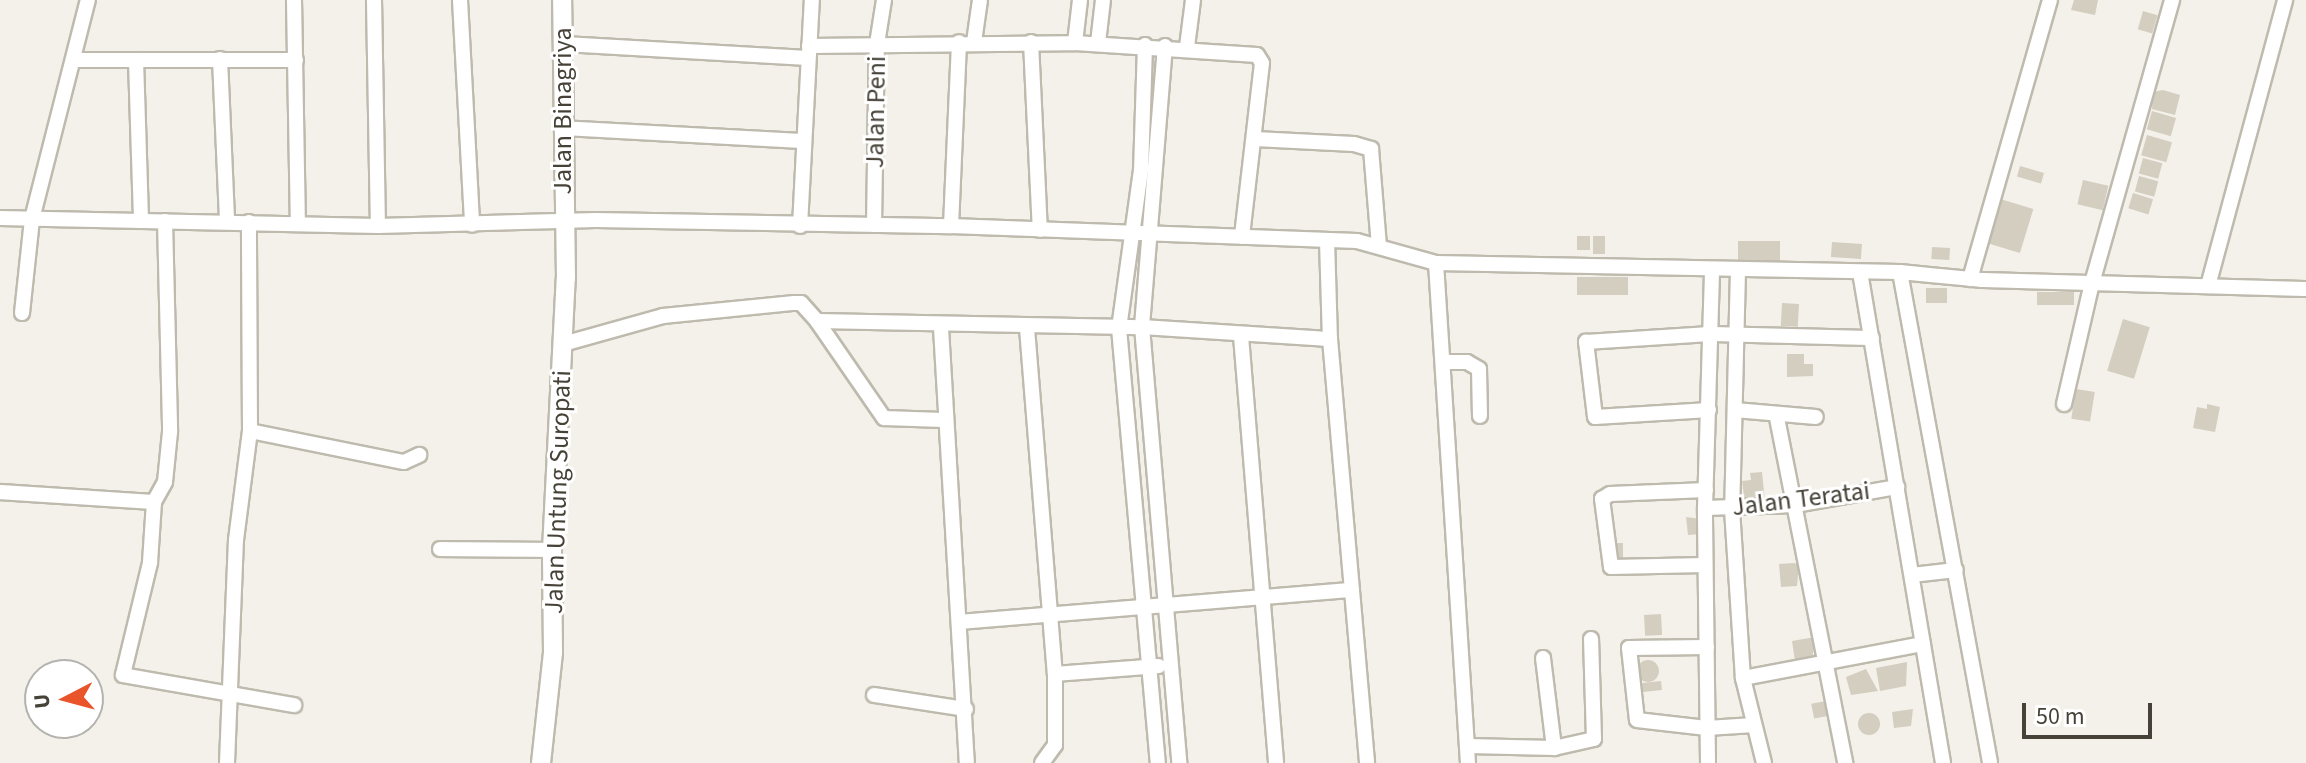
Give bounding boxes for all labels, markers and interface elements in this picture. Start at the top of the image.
street label: Jalan Binagriya [547,28,579,194]
street label: Jalan Peni [859,56,893,168]
street label: Jalan Untung Suropati [538,370,578,614]
street label: Jalan Teratai [1730,475,1872,523]
north arrow [24,659,104,739]
scale bar [2026,687,2156,737]
text: U [25,692,59,710]
text: 50 m [2036,699,2085,734]

